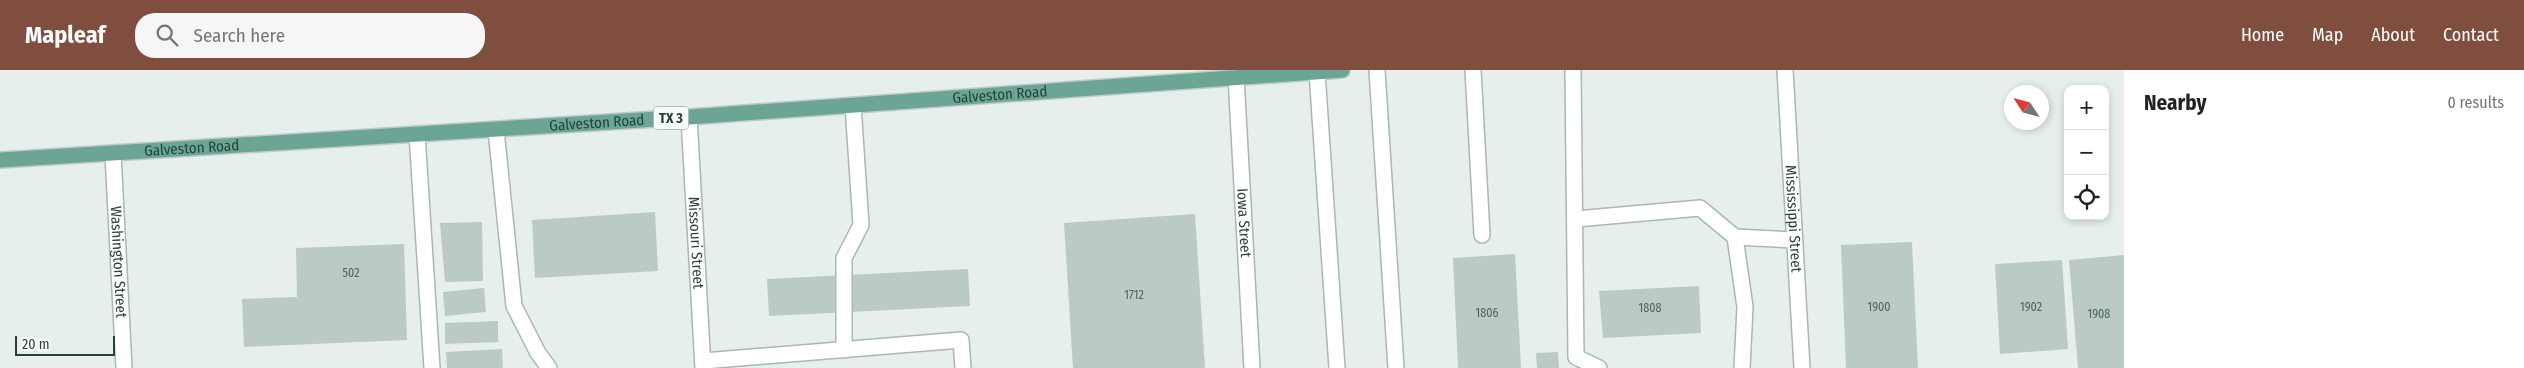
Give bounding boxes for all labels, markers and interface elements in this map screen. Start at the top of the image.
search box [135,13,485,58]
text: Mapleaf [25,21,105,49]
icon: search [153,21,181,49]
text: Search here [193,24,285,47]
text: Home [2241,24,2284,46]
text: Map [2312,24,2343,46]
text: About [2371,24,2415,46]
text: Contact [2443,24,2499,46]
street label: Galveston Road [952,82,1048,107]
north arrow [2004,85,2049,130]
map controls [2064,85,2109,220]
button: + [2064,85,2109,130]
text: Nearby [2144,90,2206,116]
text: 0 results [2447,93,2504,112]
road number: TX 3 [654,106,688,129]
street label: Galveston Road [549,111,645,135]
button: − [2064,130,2109,175]
street label: Galveston Road [144,136,240,160]
street label: Mississippi Street [1781,165,1806,273]
button: locate [2064,175,2109,220]
street label: Iowa Street [1233,188,1255,258]
street label: Missouri Street [684,196,708,290]
street label: Washington Street [107,205,130,318]
house number: 502 [343,266,359,280]
house number: 1712 [1124,288,1144,302]
house number: 1900 [1867,300,1891,314]
house number: 1902 [2020,300,2042,314]
house number: 1808 [1639,301,1661,315]
house number: 1806 [1476,306,1498,320]
house number: 1908 [2088,307,2110,321]
scale bar [15,333,115,356]
text: 20 m [22,336,50,353]

